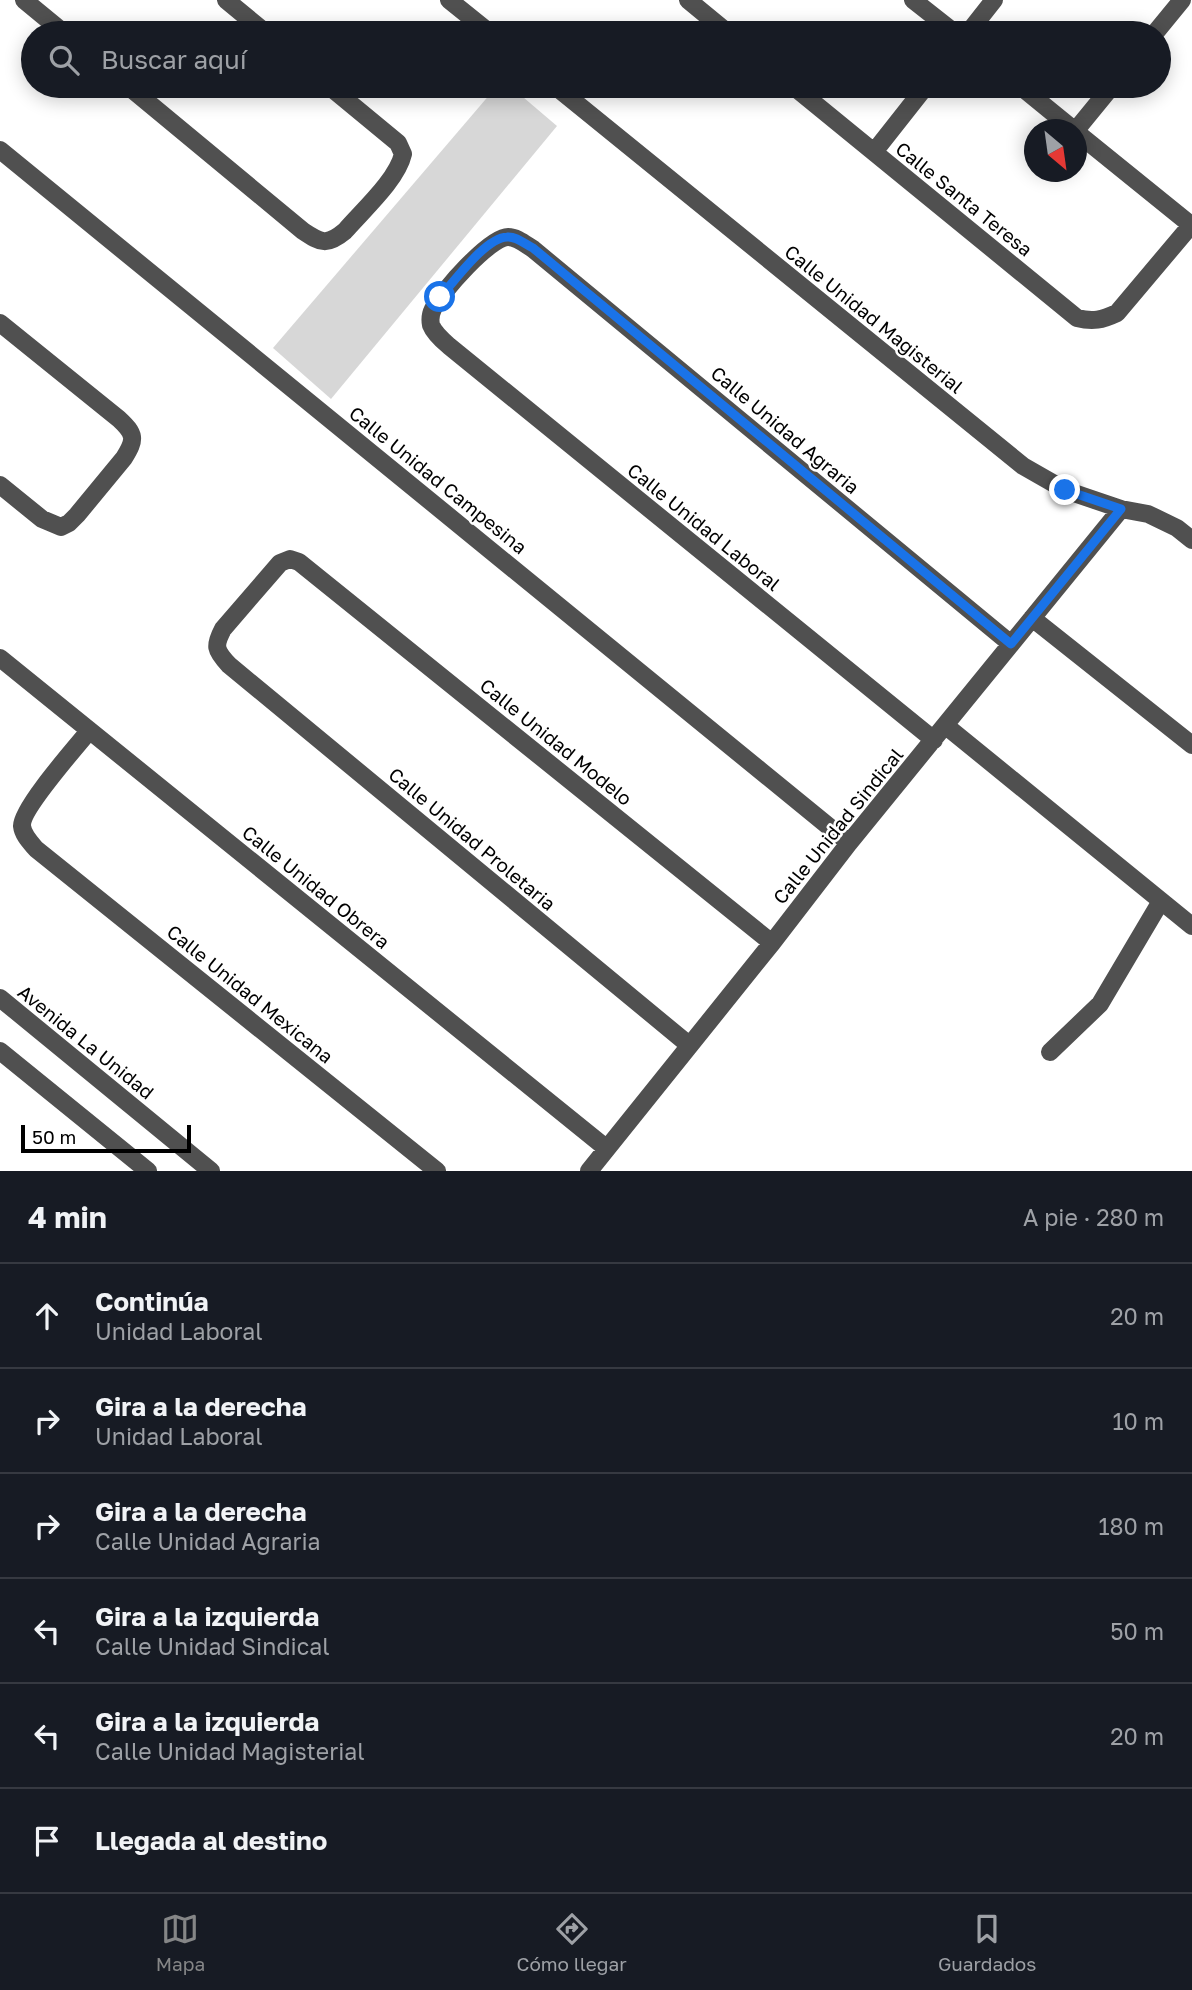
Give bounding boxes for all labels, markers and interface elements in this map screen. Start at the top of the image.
search box [21,21,1171,98]
icon: search [45,41,83,79]
text: Buscar aquí [101,44,247,75]
north arrow [1024,119,1087,182]
street label: Calle Santa Teresa [891,136,1037,261]
street label: Calle Unidad Magisterial [781,240,968,398]
route start [424,281,455,312]
street label: Calle Unidad Agraria [707,361,864,498]
street label: Calle Unidad Campesina [345,401,532,558]
street label: Calle Unidad Laboral [623,458,785,595]
route end [1049,474,1080,505]
street label: Calle Unidad Modelo [476,673,637,810]
street label: Calle Unidad Sindical [768,743,908,908]
street label: Calle Unidad Proletaria [384,762,560,915]
street label: Calle Unidad Obrera [238,820,395,953]
street label: Calle Unidad Mexicana [163,920,338,1068]
street label: Avenida La Unidad [14,980,159,1103]
scale bar [21,1122,191,1154]
text: 50 m [32,1125,76,1148]
text: 4 min [28,1199,107,1235]
text: A pie · 280 m [1023,1203,1164,1231]
text: Continúa [95,1286,209,1317]
icon: ahead [28,1297,66,1335]
text: 20 m [1110,1302,1164,1330]
text: Unidad Laboral [95,1317,263,1345]
text: Gira a la derecha [95,1391,307,1422]
icon: right [28,1402,66,1440]
text: 10 m [1112,1407,1164,1435]
text: Unidad Laboral [95,1422,263,1450]
text: Gira a la derecha [95,1496,307,1527]
icon: right [28,1507,66,1545]
text: 180 m [1098,1512,1164,1540]
text: Calle Unidad Agraria [95,1527,321,1555]
text: Gira a la izquierda [95,1601,319,1632]
icon: left [28,1612,66,1650]
text: 50 m [1110,1617,1164,1645]
text: Calle Unidad Sindical [95,1632,330,1660]
text: Gira a la izquierda [95,1706,319,1737]
icon: left [28,1717,66,1755]
text: 20 m [1110,1722,1164,1750]
text: Calle Unidad Magisterial [95,1737,365,1765]
icon: arrive [28,1822,66,1860]
text: Llegada al destino [95,1825,327,1856]
tab: Mapa [156,1910,205,1975]
tab: Cómo llegar [516,1910,627,1975]
tab: Guardados [938,1910,1036,1975]

